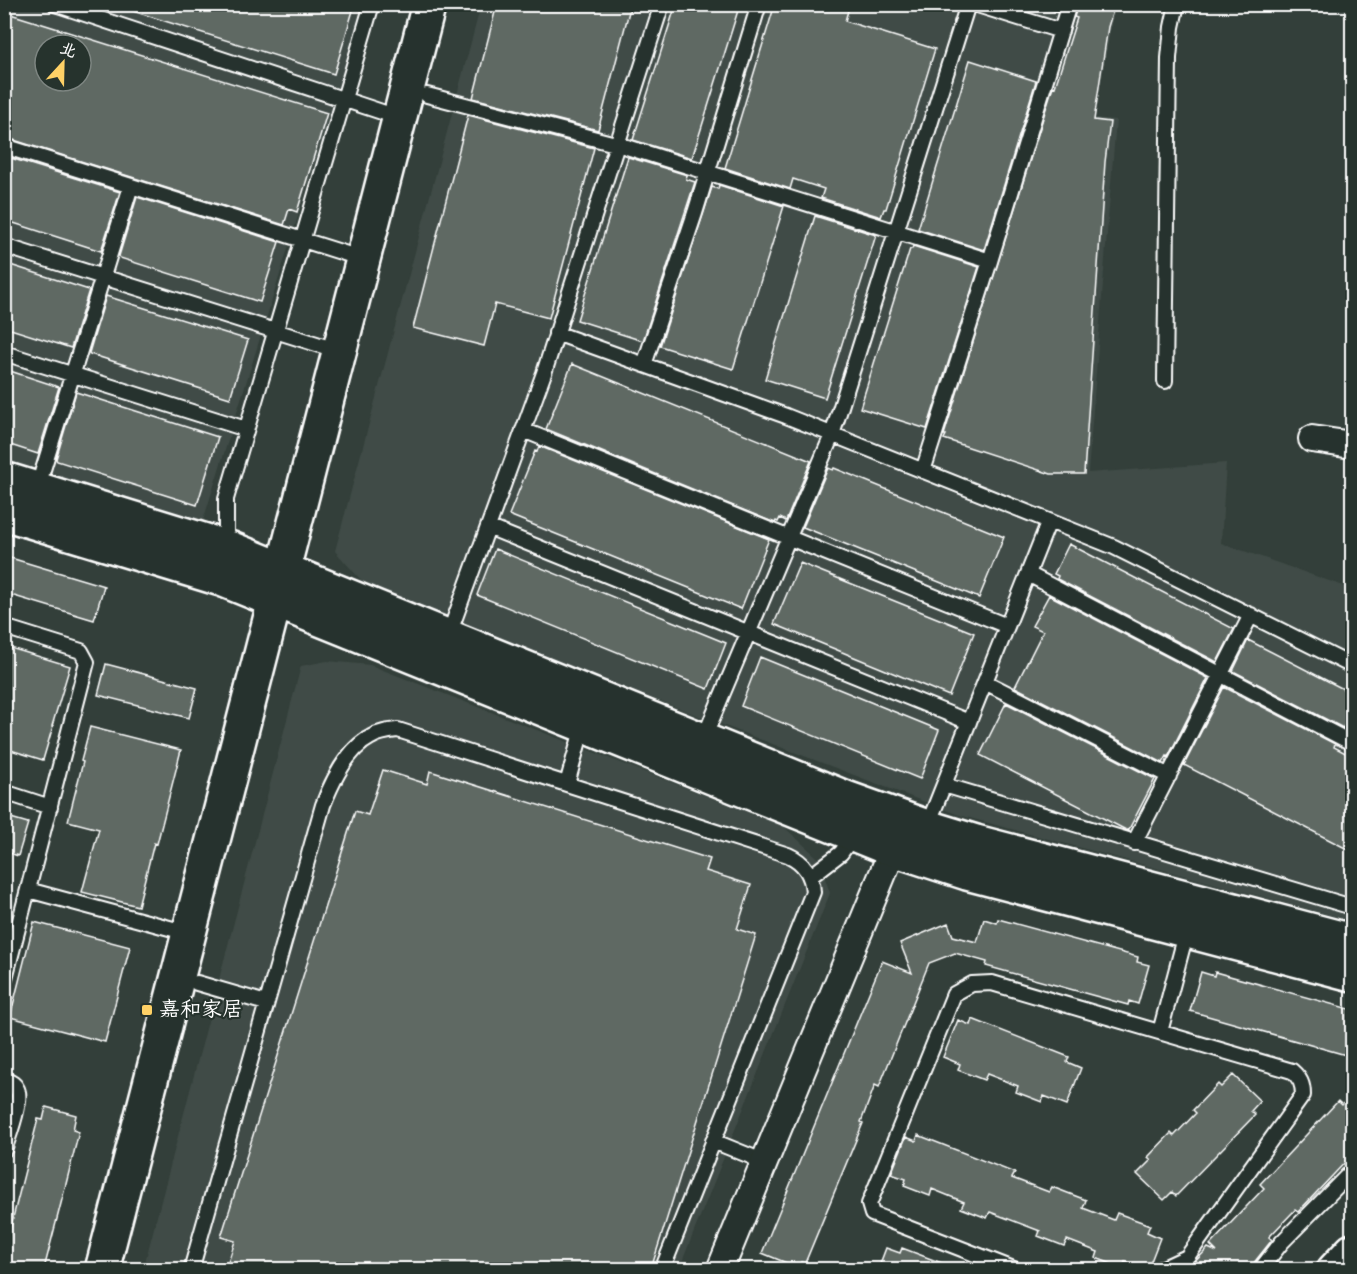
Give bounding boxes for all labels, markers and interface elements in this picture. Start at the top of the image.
north arrow [33,33,93,93]
text: 北 [57,38,79,63]
place label: 嘉和家居 [159,996,243,1024]
marker: 嘉和家居 [140,1003,154,1017]

